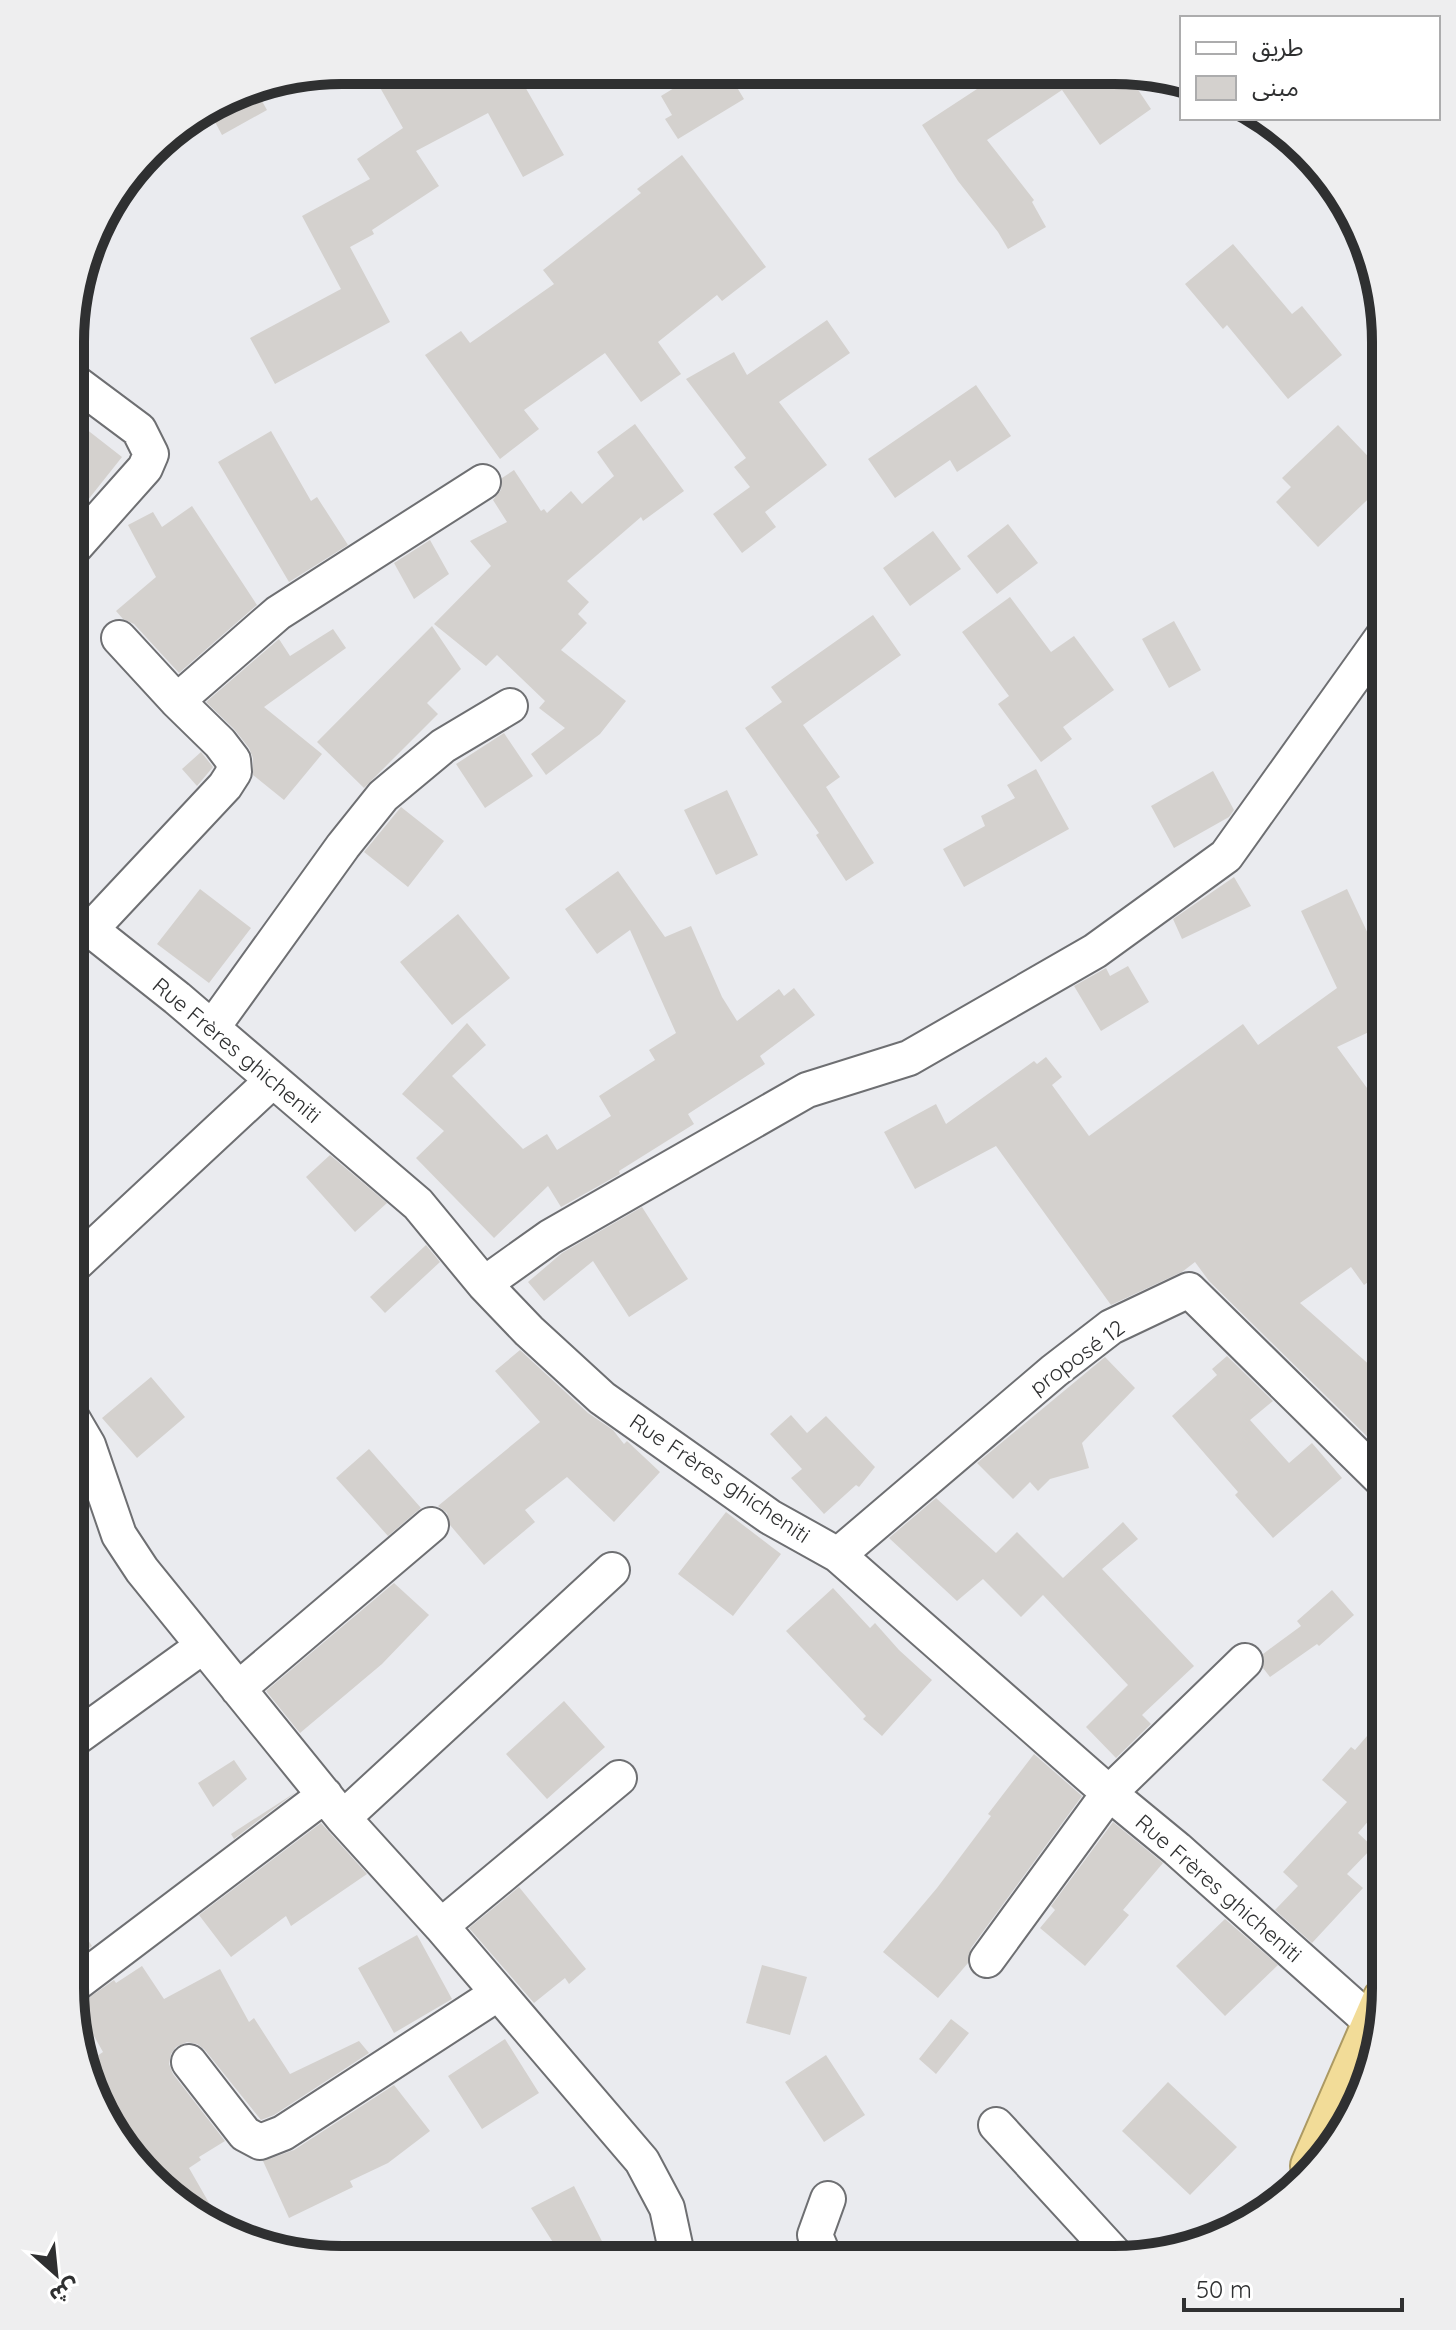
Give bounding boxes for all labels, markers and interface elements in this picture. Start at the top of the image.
legend [1180,16,1440,120]
text: طريق [1252,32,1304,63]
text: مبنى [1252,72,1299,102]
street label: Rue Frères ghicheniti [147,971,327,1129]
street label: proposé 12 [1024,1313,1130,1401]
street label: Rue Frères ghicheniti [624,1407,816,1549]
street label: Rue Frères ghicheniti [1130,1808,1308,1968]
north arrow [16,2234,96,2314]
scale bar [1184,2262,1402,2312]
text: ش [45,2273,85,2311]
text: 50 m [1196,2274,1252,2304]

